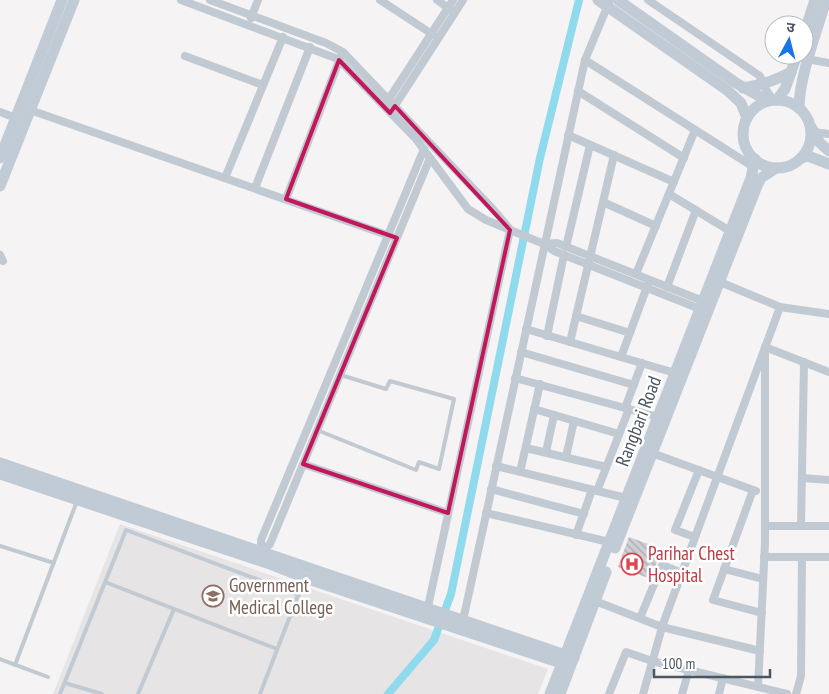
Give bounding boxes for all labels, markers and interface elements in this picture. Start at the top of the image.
north arrow [764,15,814,65]
text: उ [785,18,797,37]
street label: Rangbari Road [610,372,666,470]
place label: Parihar Chest Hospital [648,541,736,587]
hospital icon: Parihar Chest Hospital [620,552,644,576]
place label: Government Medical College [229,573,333,619]
school or university icon: Government Medical College [201,584,225,608]
scale bar [654,646,770,678]
text: 100 m [662,654,695,673]

